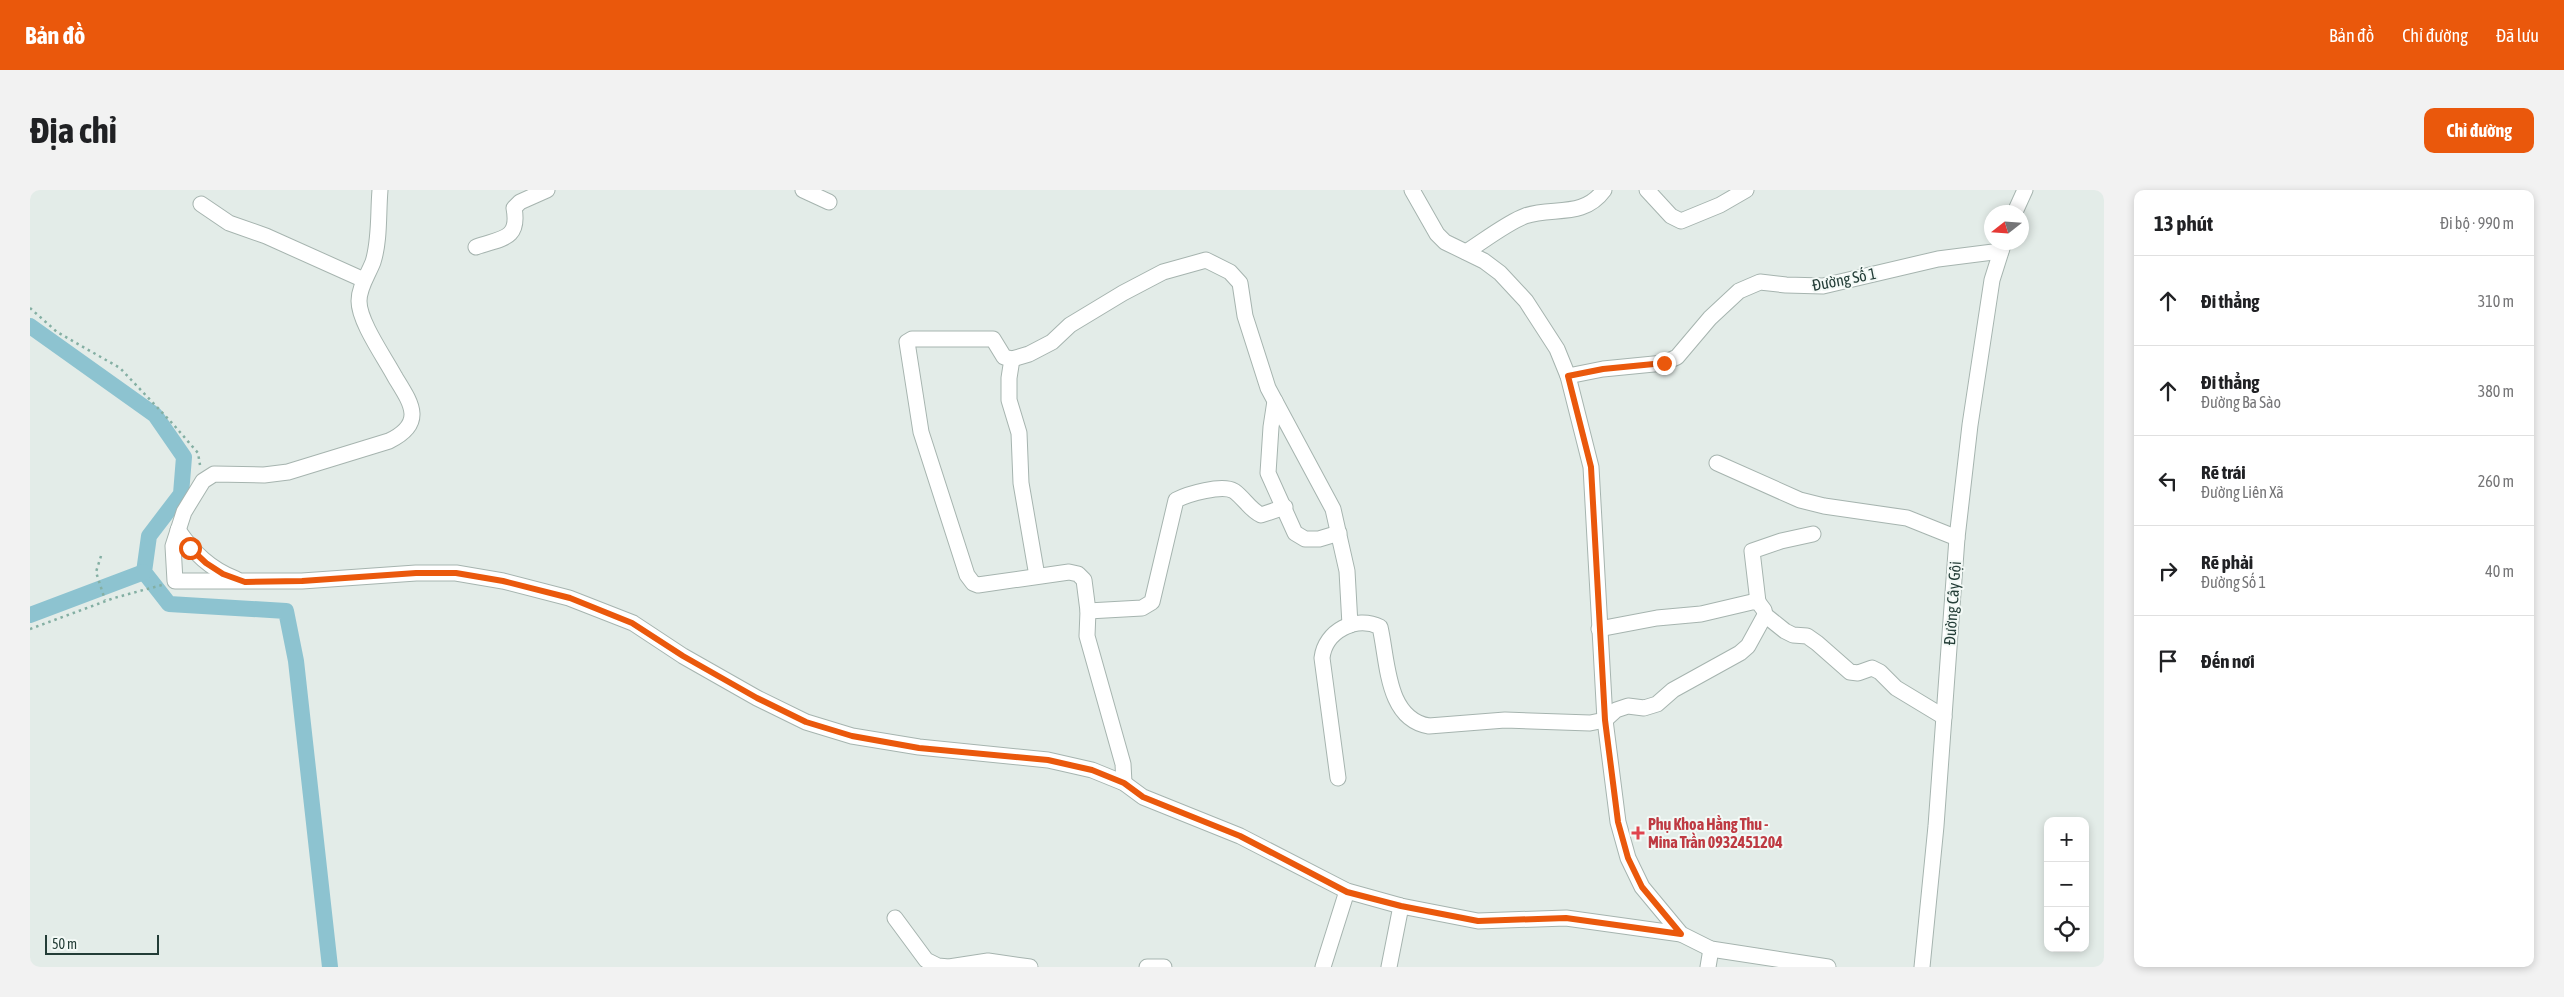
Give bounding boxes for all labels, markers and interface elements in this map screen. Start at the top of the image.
text: Bản đồ [25,22,85,49]
text: Bản đồ [2329,25,2374,46]
text: Chỉ đường [2402,25,2468,46]
text: Đã lưu [2496,25,2539,46]
button: Chỉ đường [2424,108,2534,153]
text: Địa chỉ [30,110,117,150]
north arrow [1984,205,2029,250]
text: 13 phút [2154,211,2213,235]
text: Đi bộ · 990 m [2440,214,2514,232]
street label: Đường Số 1 [1810,263,1878,295]
icon: ahead [2154,287,2182,315]
text: Đi thẳng [2201,290,2260,312]
text: 310 m [2478,292,2514,310]
route end [1653,352,1676,375]
text: Đi thẳng [2201,371,2260,393]
icon: ahead [2154,377,2182,405]
text: 380 m [2478,382,2514,400]
text: Đường Ba Sào [2201,393,2281,411]
text: Rẽ trái [2201,461,2246,483]
icon: left [2154,467,2182,495]
text: 260 m [2478,472,2514,490]
text: Đường Liên Xã [2201,483,2284,501]
route start [179,537,202,560]
text: Rẽ phải [2201,551,2253,573]
icon: right [2154,557,2182,585]
street label: Đường Cây Gội [1940,560,1965,646]
text: 40 m [2485,562,2514,580]
text: Đường Số 1 [2201,573,2266,591]
icon: arrive [2154,647,2182,675]
text: Đến nơi [2201,650,2255,672]
place label: Phụ Khoa Hằng Thu - Mina Trần 0932451204 [1648,815,1783,851]
map controls [2044,817,2089,952]
button: + [2044,817,2089,862]
marker: Phụ Khoa Hằng Thu - Mina Trần 0932451204 [1632,827,1644,839]
button: − [2044,862,2089,907]
button: locate [2044,907,2089,952]
scale bar [45,932,159,955]
text: 50 m [52,936,77,952]

